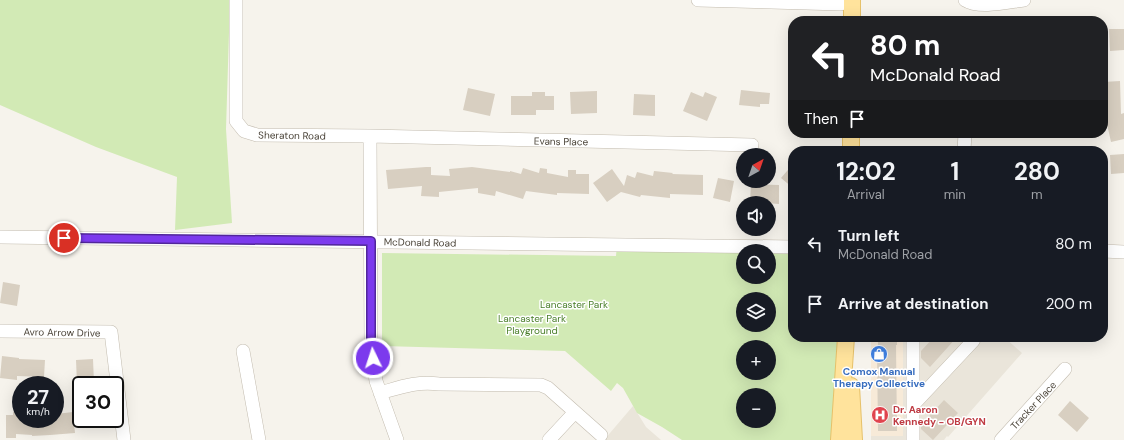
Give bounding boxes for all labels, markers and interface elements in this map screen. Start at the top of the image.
text: 80 m [870,27,940,64]
icon: left [804,32,856,84]
text: McDonald Road [870,63,1001,87]
icon: arrive [846,108,868,130]
text: Then [804,109,838,129]
street label: Sheraton Road [258,128,326,143]
street label: Evans Place [534,135,589,148]
north arrow [736,148,776,188]
map controls [736,148,776,428]
text: 12:02 [836,156,896,187]
text: 1 [950,156,959,187]
text: 280 [1014,156,1060,187]
text: Arrival [847,186,885,203]
text: min [944,186,966,203]
text: m [1031,186,1043,203]
button: sound [736,196,776,236]
pin [47,221,81,255]
text: Turn left [838,226,899,246]
icon: arrive [53,227,75,249]
icon: left [804,233,826,255]
text: 80 m [1055,234,1092,254]
street label: McDonald Road [384,235,456,250]
button: search [736,244,776,284]
text: McDonald Road [838,246,932,263]
button: layers [736,292,776,332]
icon: arrive [804,293,826,315]
text: Arrive at destination [838,294,989,314]
text: 200 m [1046,294,1092,314]
park label: Lancaster Park [540,298,608,311]
park label: Lancaster Park Playground [498,312,566,337]
street label: Avro Arrow Drive [23,325,101,340]
position arrow [352,337,394,379]
button: + [736,340,776,380]
shop icon: Comox Manual Therapy Collective [869,344,889,364]
place label: Comox Manual Therapy Collective [833,365,925,390]
speed limit sign: 30 [72,376,124,428]
street label: Tracker Place [1008,378,1059,432]
text: 27 [27,384,49,410]
button: − [736,388,776,428]
place label: Dr. Aaron Kennedy - OB/GYN [893,403,986,428]
text: km/h [26,405,50,418]
hospital icon: Dr. Aaron Kennedy - OB/GYN [870,405,890,425]

